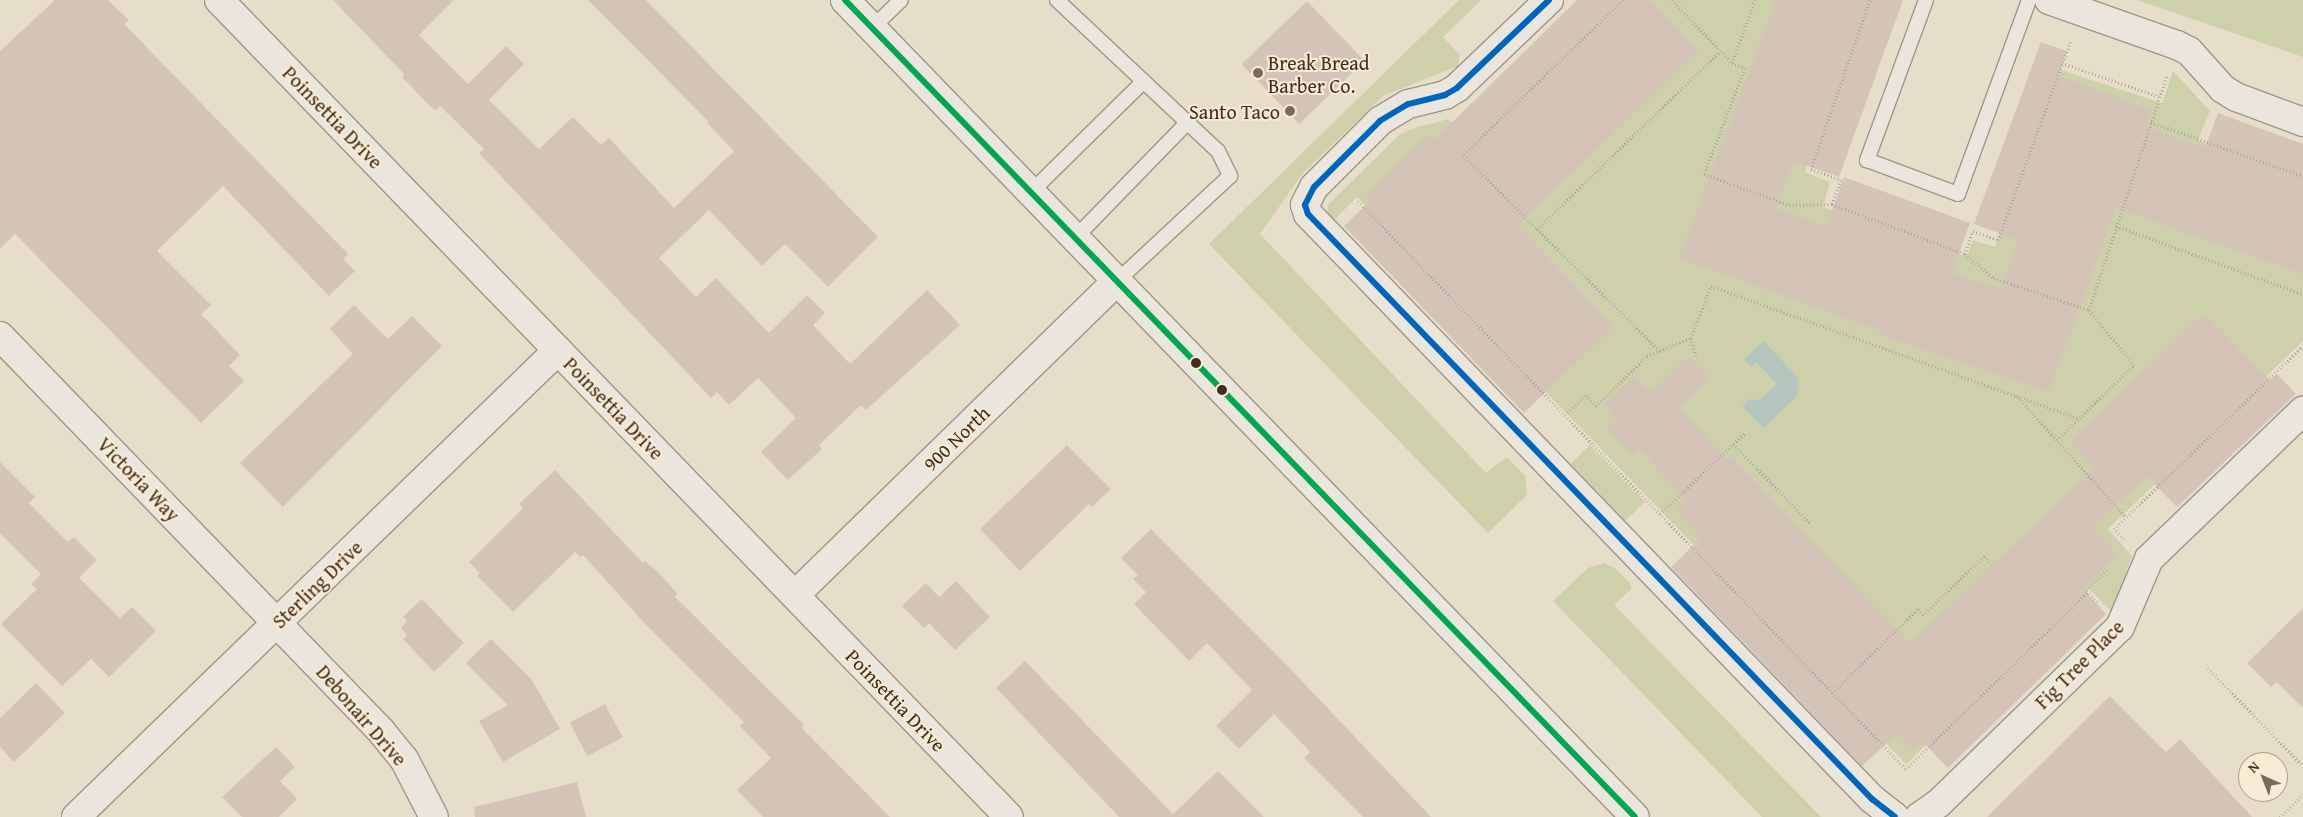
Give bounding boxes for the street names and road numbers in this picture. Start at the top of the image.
street label: Poinsettia Drive [278,61,388,173]
street label: Poinsettia Drive [559,352,669,464]
street label: 900 North [918,401,994,475]
street label: Victoria Way [93,432,185,526]
street label: Sterling Drive [267,535,367,633]
street label: Fig Tree Place [2029,614,2129,714]
street label: Poinsettia Drive [841,644,951,756]
street label: Debonair Drive [312,660,412,770]

